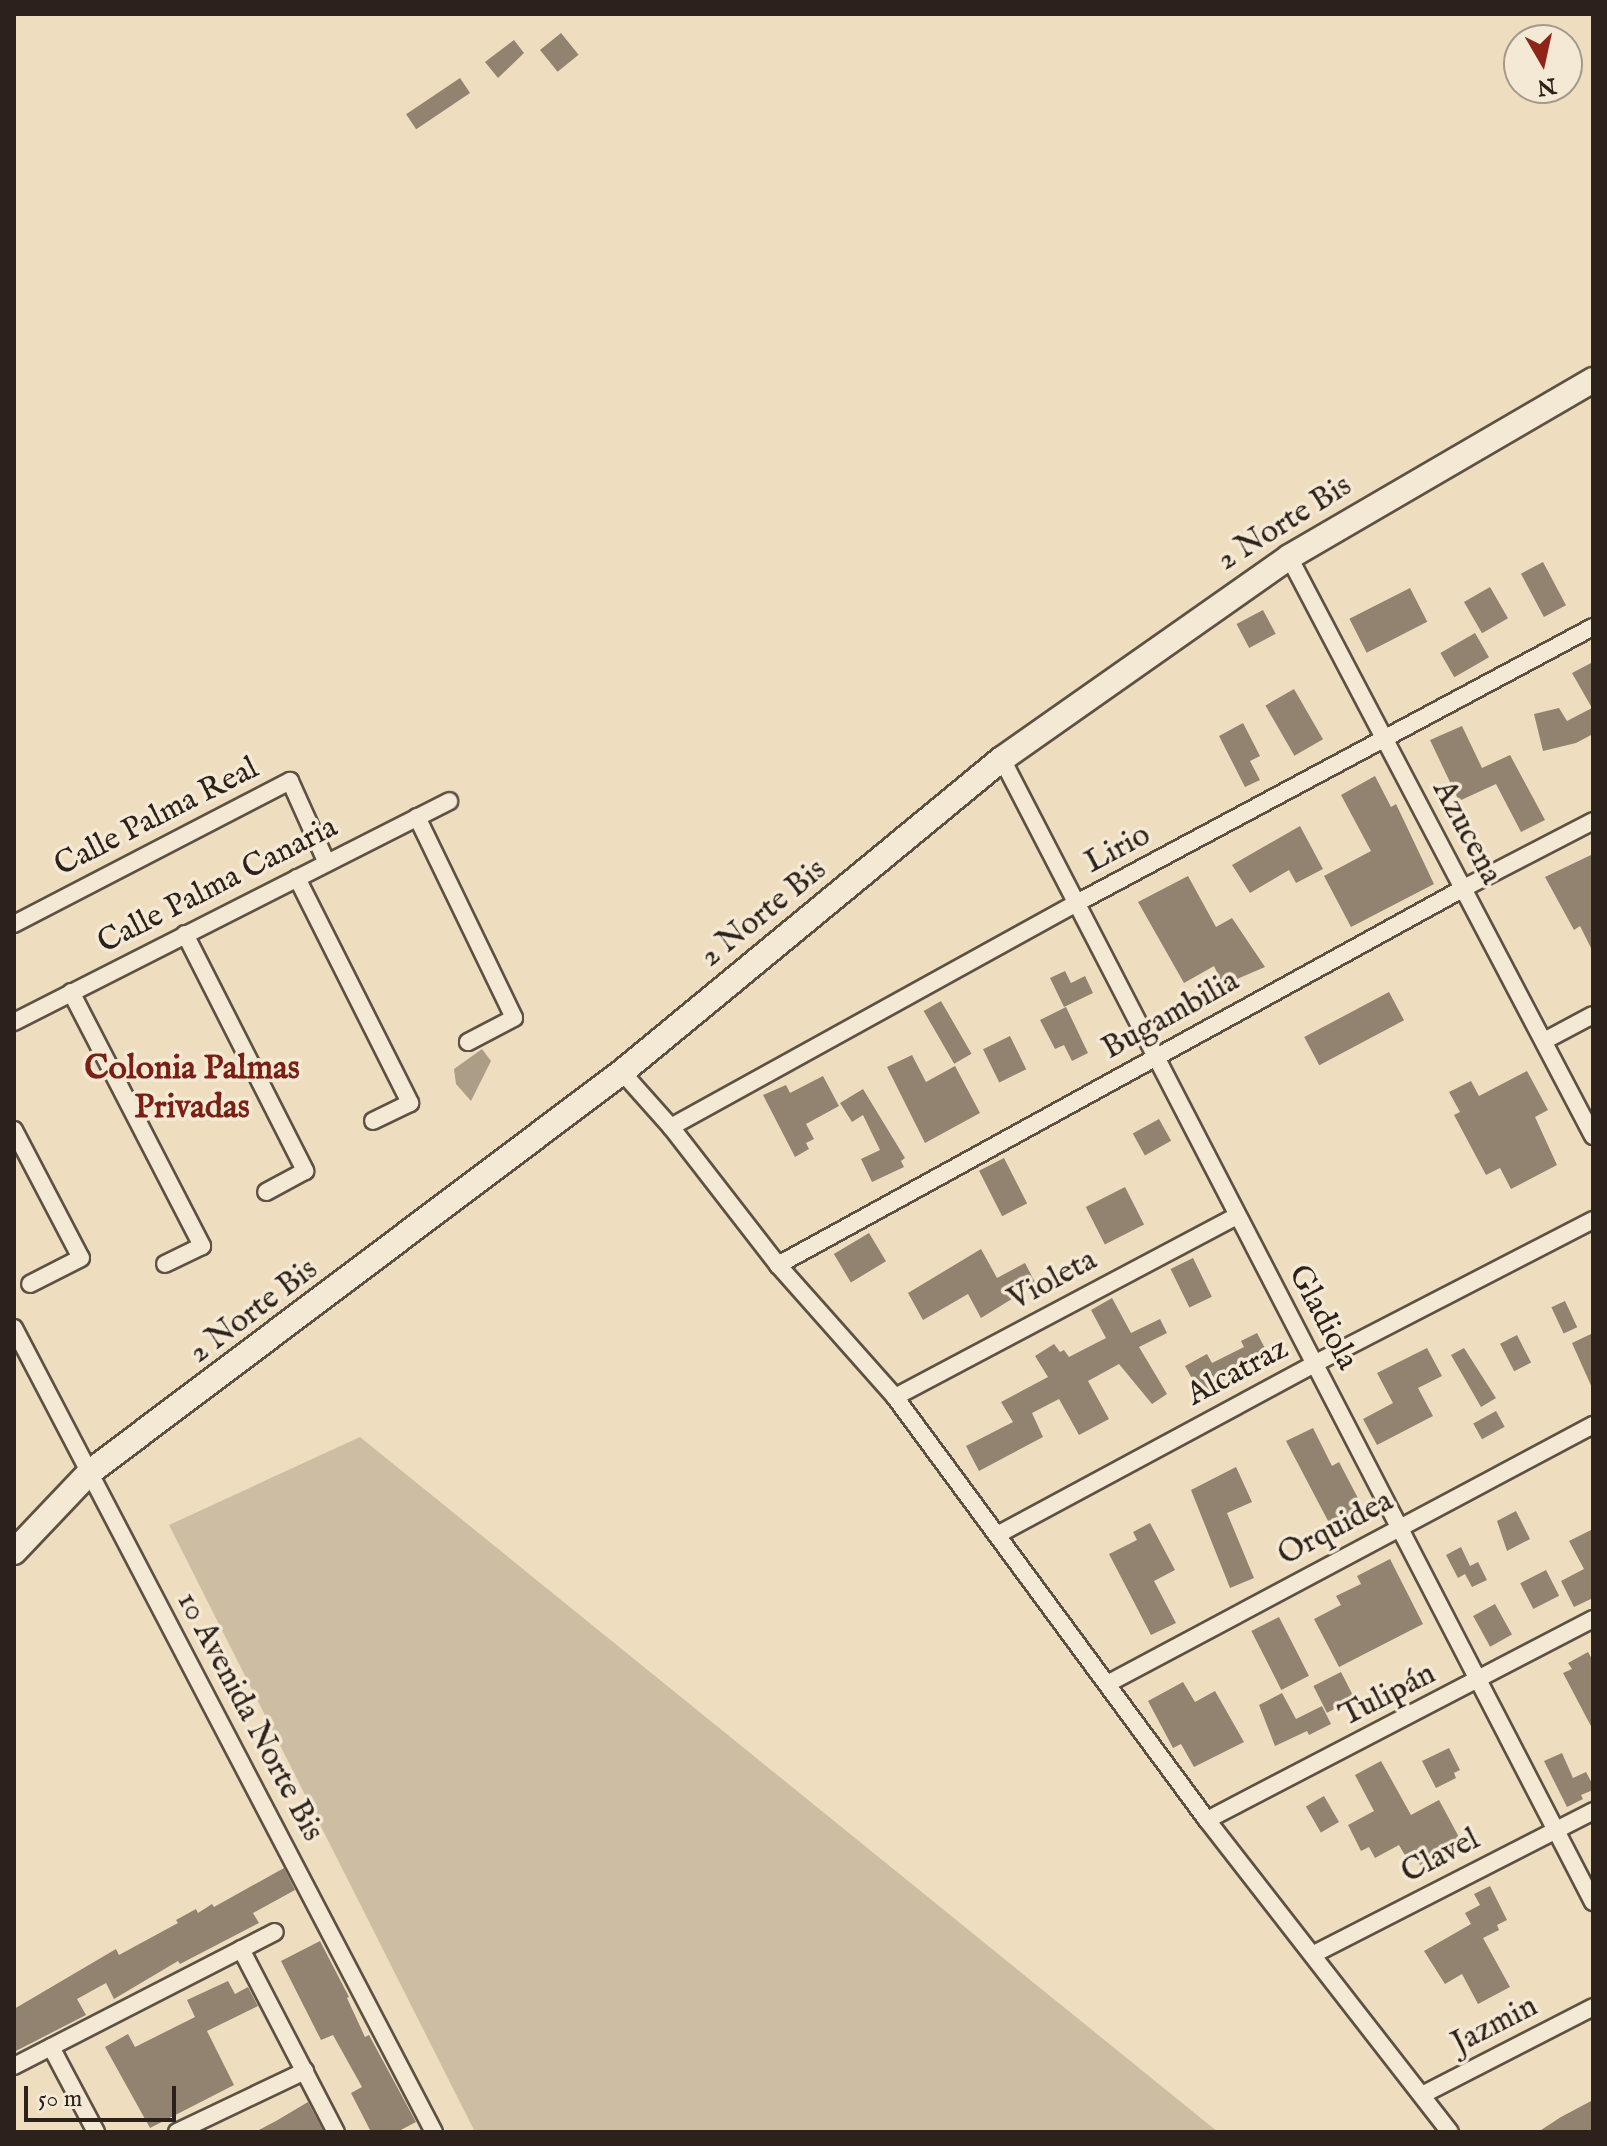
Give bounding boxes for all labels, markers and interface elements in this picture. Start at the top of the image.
north arrow [1503,24,1583,104]
text: N [1535,70,1558,101]
street label: 2 Norte Bis [1211,468,1359,580]
street label: Calle Palma Real [49,750,265,886]
street label: Azucena [1423,774,1509,892]
street label: Calle Palma Canaria [92,809,344,963]
street label: Lirio [1079,817,1157,883]
street label: 2 Norte Bis [693,851,835,977]
street label: Bugambilia [1096,963,1246,1069]
district label: Colonia Palmas Privadas [84,1048,300,1128]
street label: Violeta [1002,1242,1104,1320]
street label: 2 Norte Bis [182,1251,326,1373]
street label: Gladiola [1278,1259,1366,1377]
street label: Alcatraz [1181,1330,1295,1416]
street label: Orquidea [1272,1483,1400,1575]
street label: 10 Avenida Norte Bis [167,1586,331,1848]
street label: Tulipán [1334,1656,1442,1736]
street label: Clavel [1395,1821,1487,1893]
street label: Jazmin [1446,1988,1544,2064]
scale bar [28,2070,180,2120]
text: 50 m [38,2084,82,2115]

